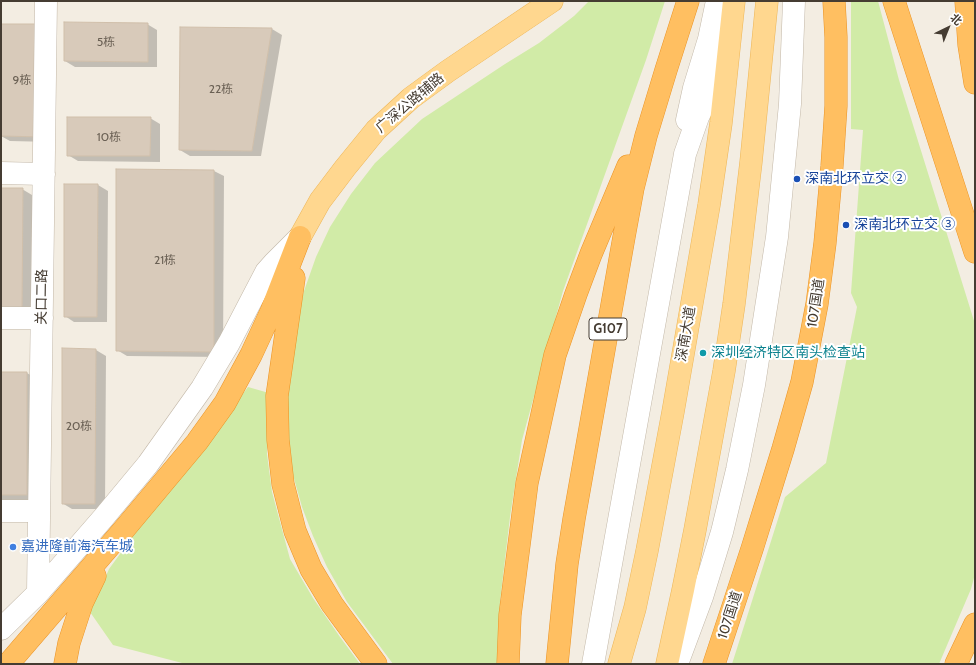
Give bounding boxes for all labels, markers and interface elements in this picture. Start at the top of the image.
north arrow [928,8,968,48]
text: 北 [947,10,965,28]
house number: 5栋 [97,35,115,49]
street label: 广深公路辅路 [372,70,448,136]
house number: 9栋 [13,73,31,87]
house number: 22栋 [209,82,233,96]
house number: 10栋 [97,130,121,144]
place label: 深南北环立交 ② [805,171,906,187]
marker: 深南北环立交 ② [792,174,802,184]
place label: 深南北环立交 ③ [854,217,955,233]
marker: 深南北环立交 ③ [841,220,851,230]
house number: 21栋 [154,253,176,267]
street label: 关口二路 [33,269,51,325]
street label: 107国道 [804,277,828,329]
street label: 深南大道 [673,305,699,363]
road number: G107 [589,318,627,340]
place label: 深圳经济特区南头检查站 [711,345,865,361]
marker: 深圳经济特区南头检查站 [698,348,708,358]
house number: 20栋 [66,419,92,433]
place label: 嘉进隆前海汽车城 [21,539,133,555]
marker: 嘉进隆前海汽车城 [8,542,18,552]
street label: 107国道 [714,589,746,641]

